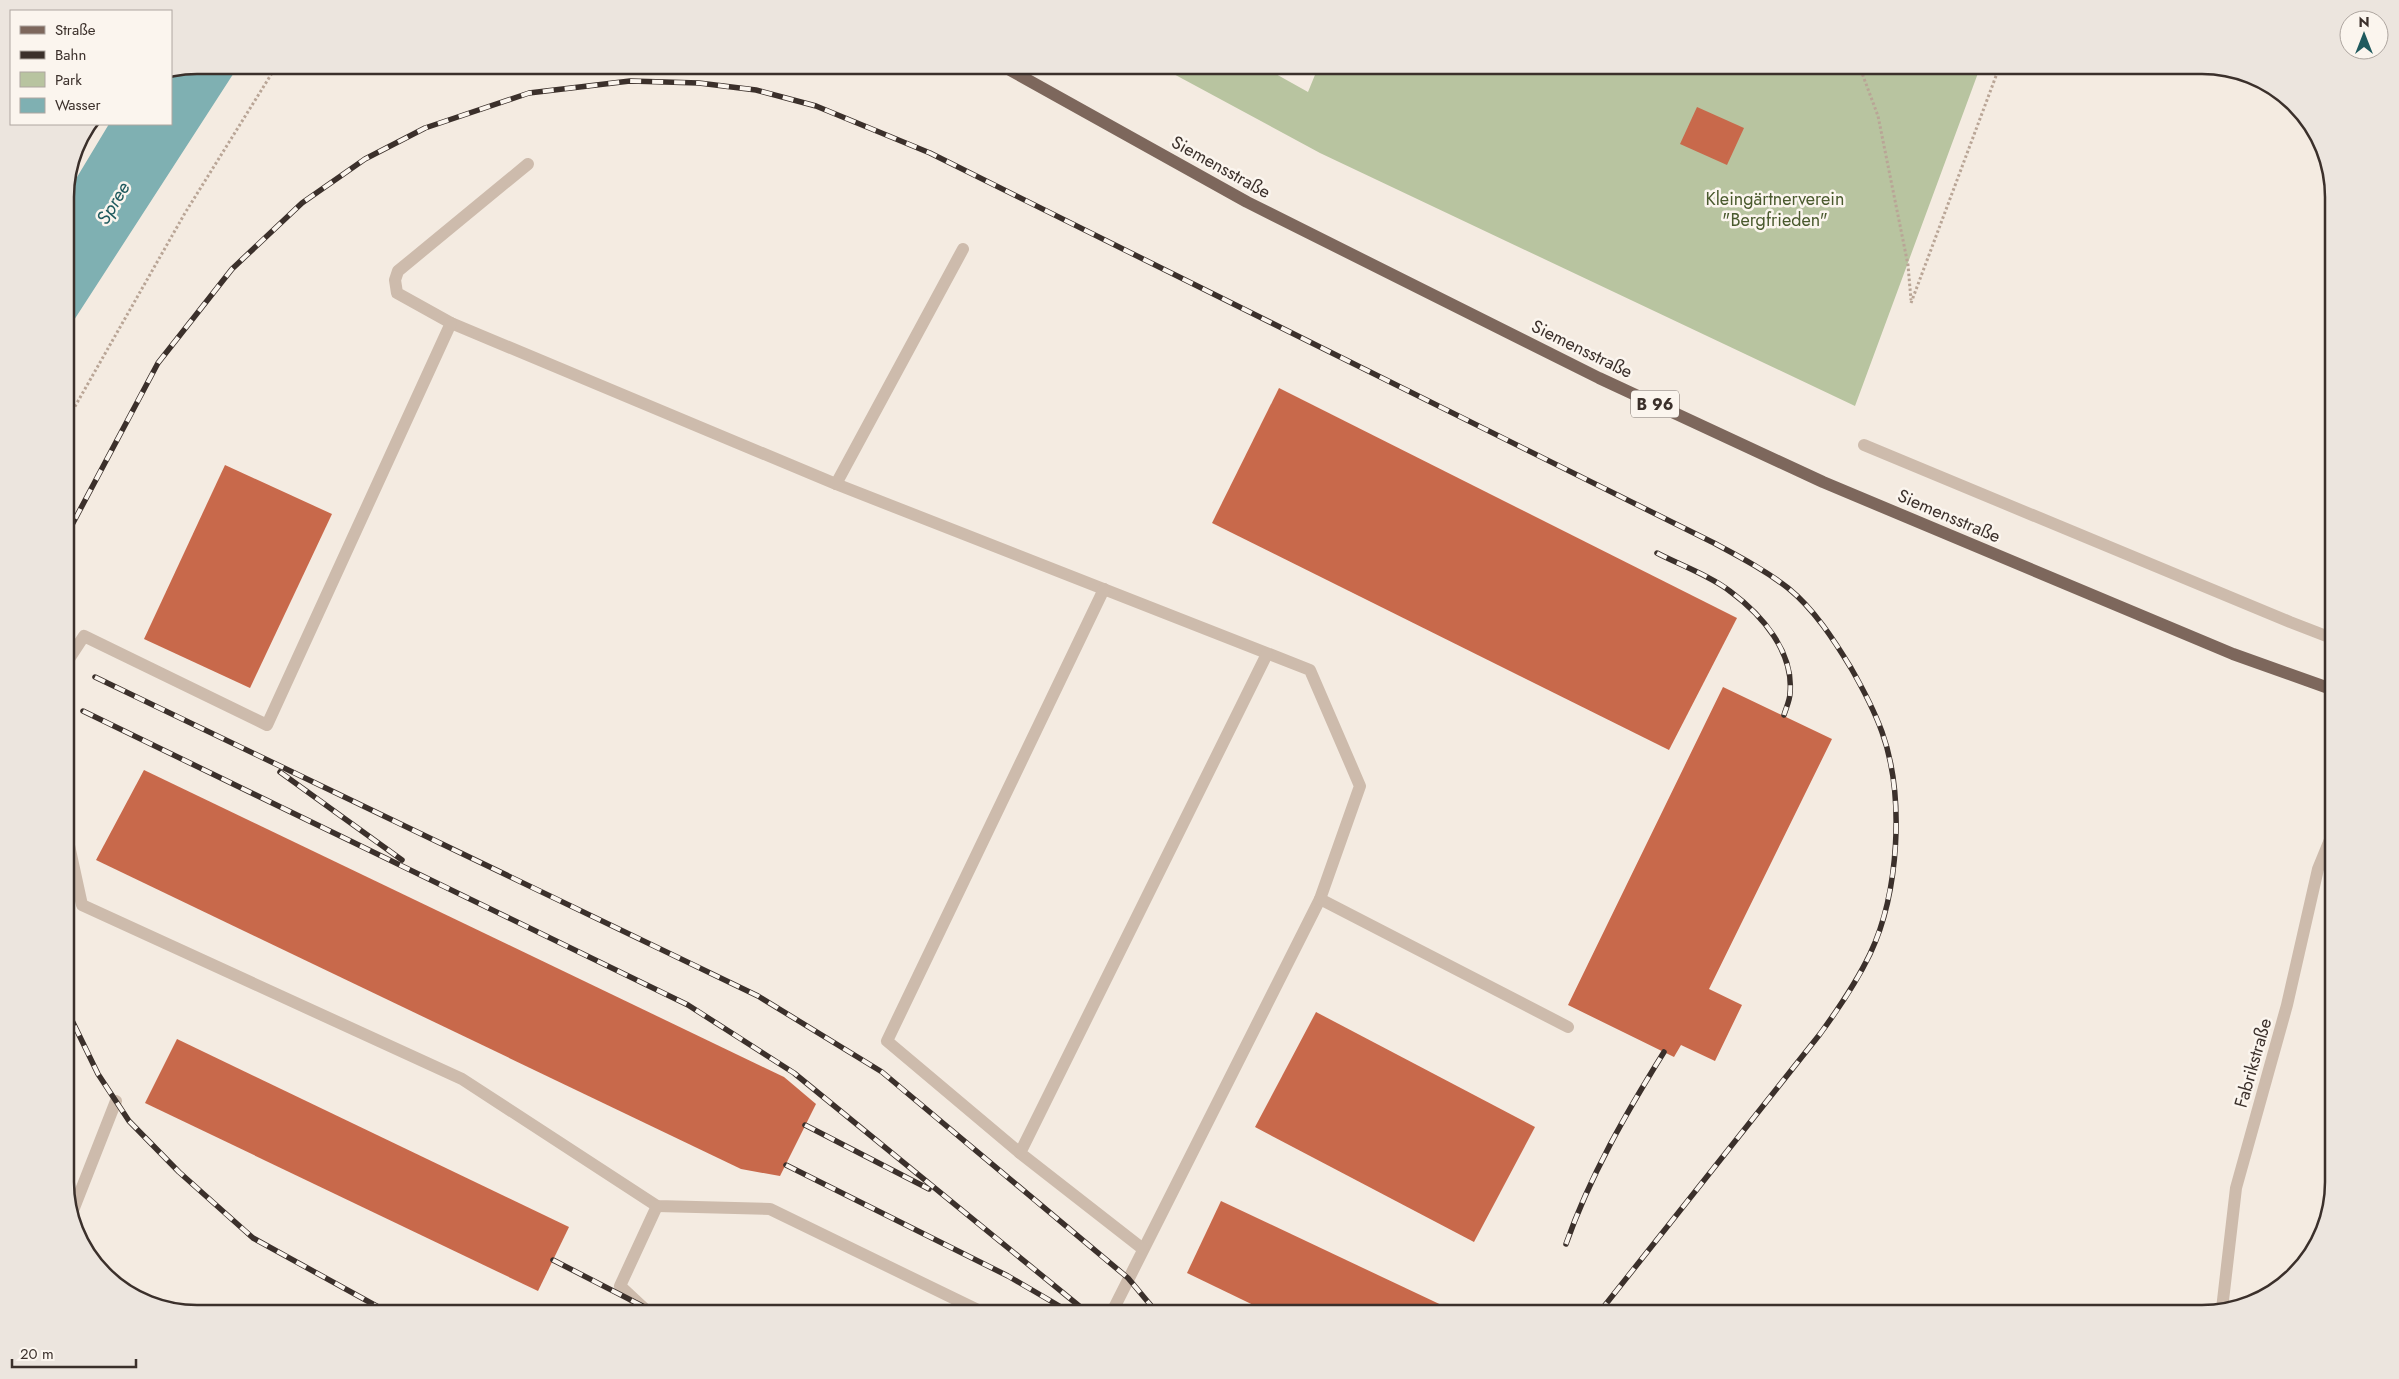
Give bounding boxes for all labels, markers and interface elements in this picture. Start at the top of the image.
legend [10,10,172,125]
north arrow [2339,10,2389,60]
text: N [2358,12,2370,32]
text: Straße [55,19,96,41]
text: Bahn [55,44,86,66]
text: Park [55,69,82,91]
text: Wasser [55,94,101,116]
street label: Siemensstraße [1167,129,1275,205]
water label: Spree [90,176,137,230]
park label: Kleingärtnerverein "Bergfrieden" [1706,186,1844,233]
street label: Siemensstraße [1527,313,1637,385]
road number: B 96 [1631,390,1679,418]
street label: Siemensstraße [1893,483,2005,549]
street label: Fabrikstraße [2228,1015,2278,1111]
scale bar [12,1336,136,1368]
text: 20 m [20,1343,54,1365]

